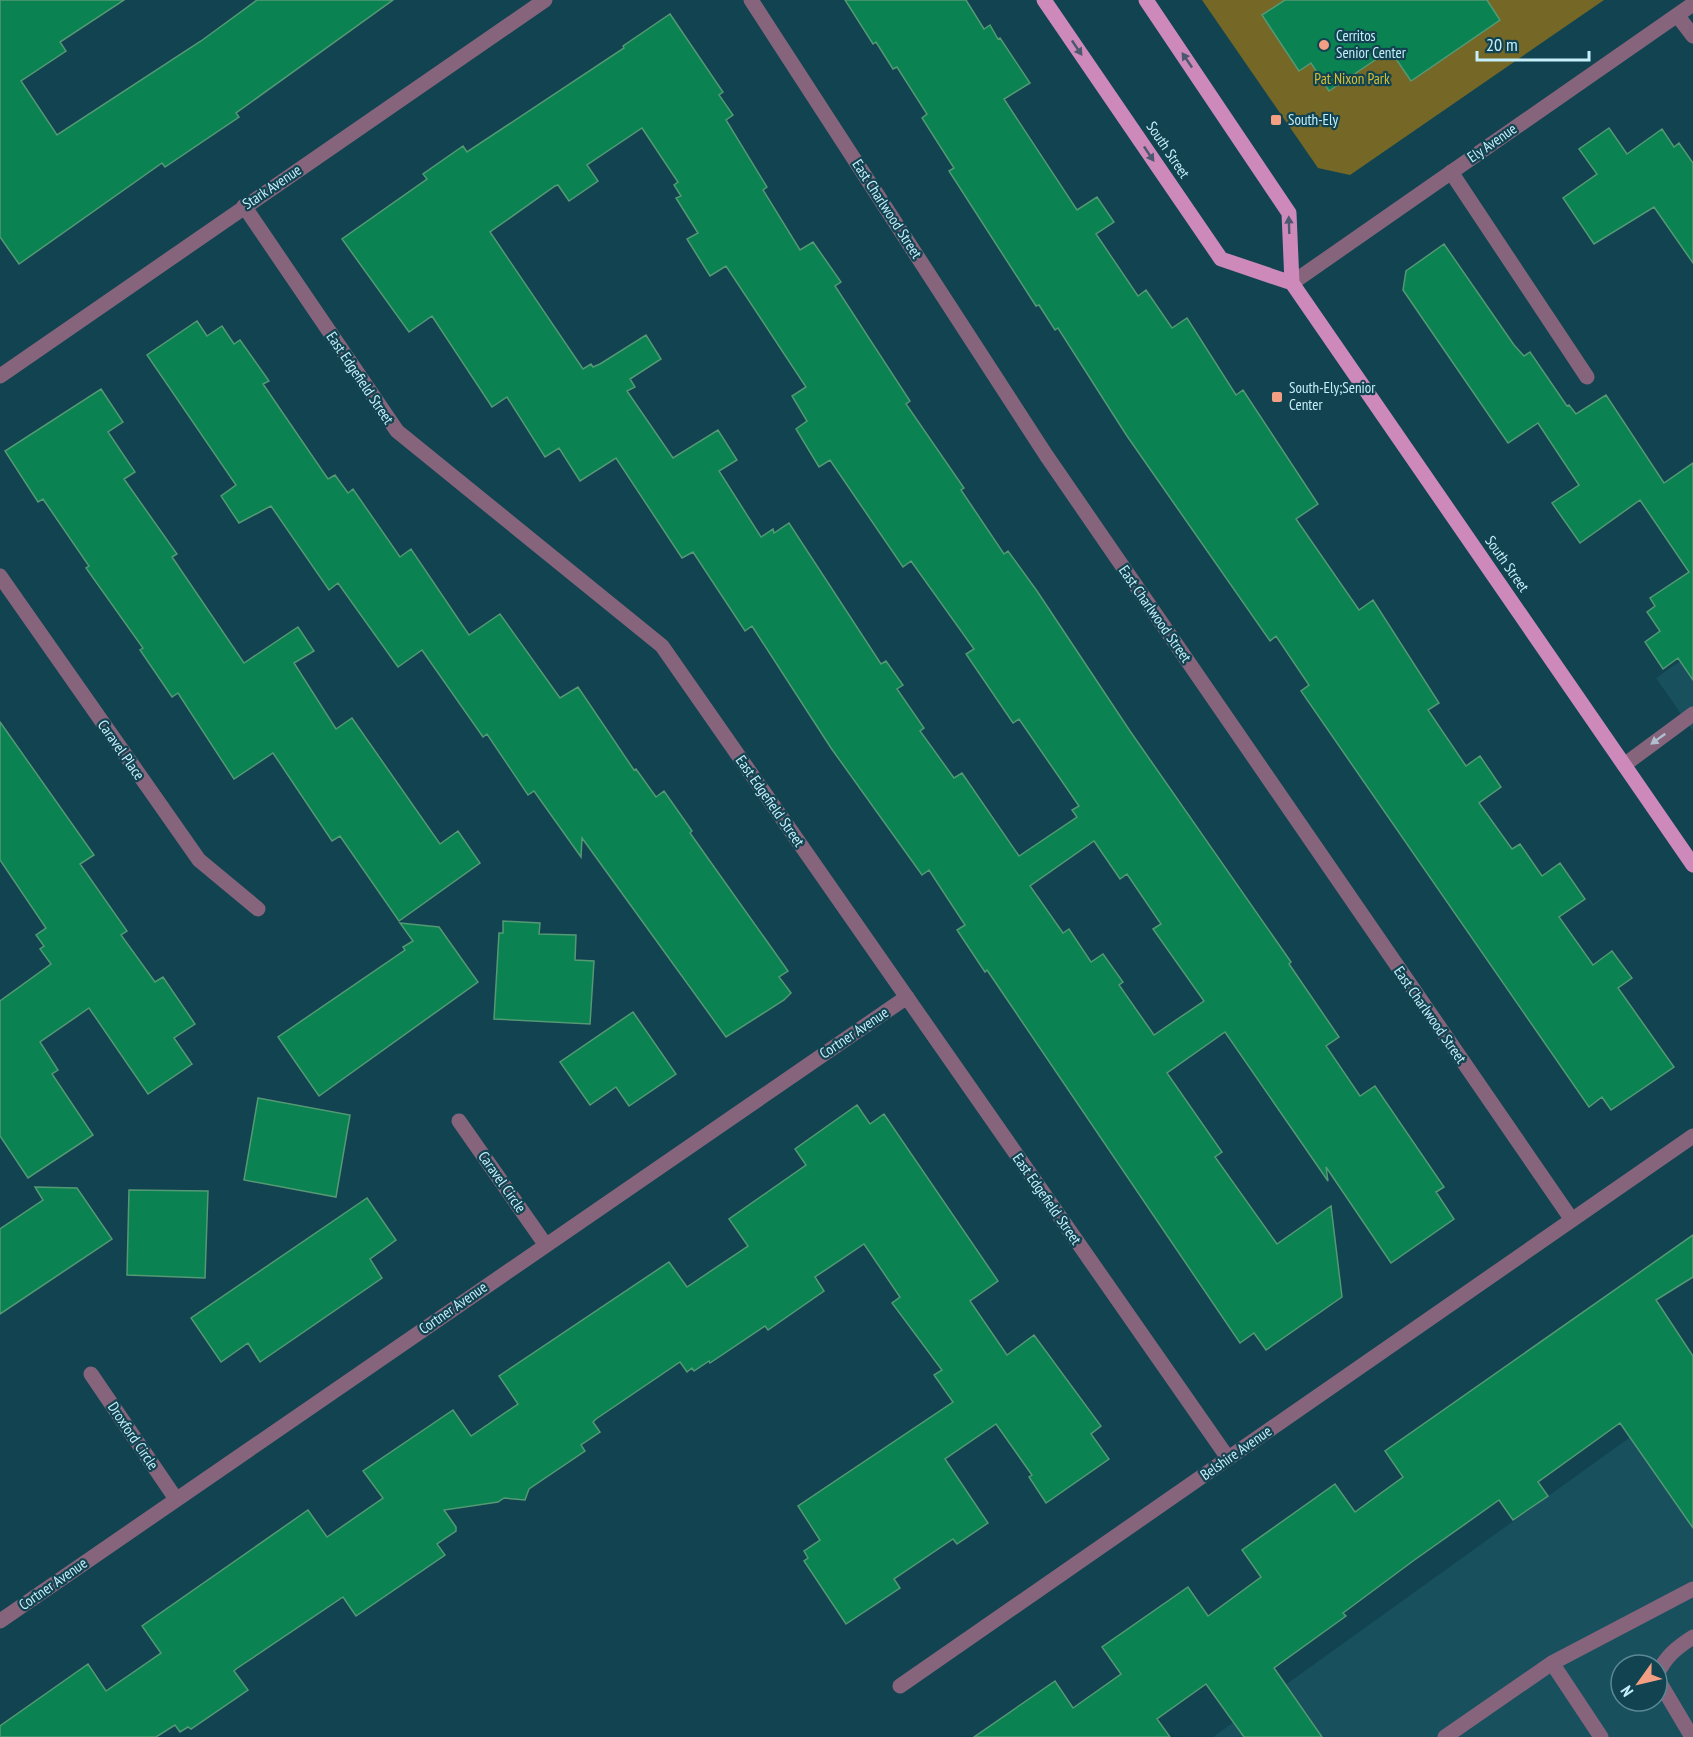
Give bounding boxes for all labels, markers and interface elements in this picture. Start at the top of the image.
scale bar [1477,24,1590,62]
place label: Cerritos Senior Center [1336,26,1407,62]
text: 20 m [1486,33,1518,56]
marker: Cerritos Senior Center [1317,38,1331,52]
one-way arrow [1071,40,1083,56]
one-way arrow [1181,53,1193,69]
park label: Pat Nixon Park [1314,69,1390,88]
place label: South-Ely [1288,110,1338,129]
marker: South-Ely [1269,113,1283,127]
street label: South Street [1143,118,1194,182]
street label: Ely Avenue [1463,119,1520,166]
one-way arrow [1143,146,1154,162]
street label: East Charlwood Street [848,156,927,262]
street label: Stark Avenue [239,160,305,213]
one-way arrow [1285,215,1294,234]
street label: East Edgefield Street [323,328,398,428]
place label: South-Ely;Senior Center [1289,378,1376,414]
marker: South-Ely;Senior Center [1270,390,1284,404]
street label: South Street [1481,532,1534,596]
street label: East Charlwood Street [1115,561,1196,666]
street label: Caravel Place [94,716,149,783]
one-way arrow [1651,733,1667,745]
street label: East Edgefield Street [732,751,809,850]
street label: East Charlwood Street [1390,962,1471,1067]
street label: Cortner Avenue [816,1003,892,1063]
street label: Caravel Circle [474,1147,530,1216]
street label: East Edgefield Street [1009,1149,1086,1248]
street label: Cortner Avenue [415,1277,491,1338]
street label: Droxford Circle [104,1398,163,1473]
street label: Belshire Avenue [1196,1421,1275,1484]
street label: Cortner Avenue [15,1553,91,1614]
north arrow [1609,1653,1669,1713]
text: N [1616,1682,1637,1701]

